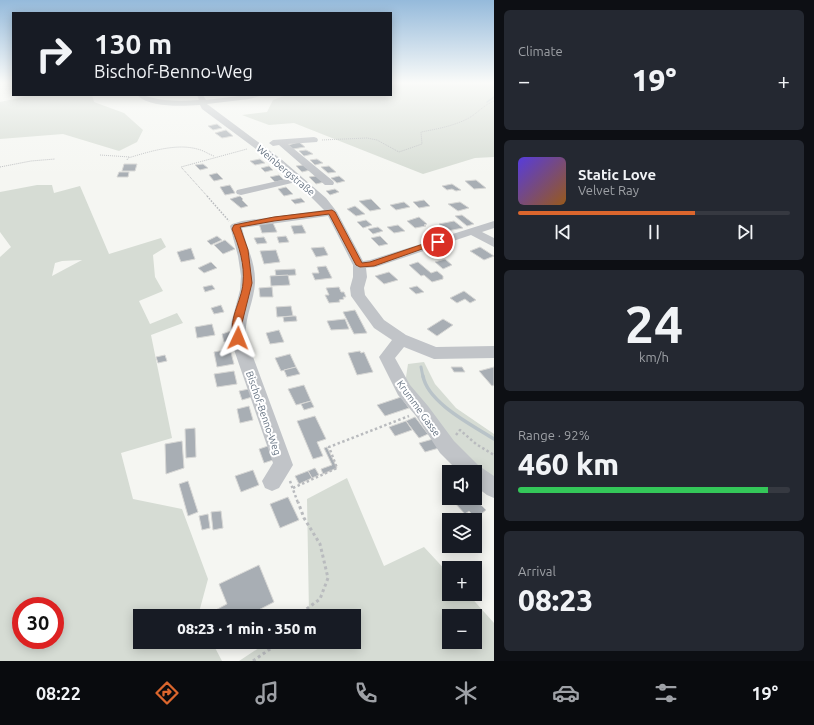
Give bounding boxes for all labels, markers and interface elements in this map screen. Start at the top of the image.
icon: right [28,28,80,80]
text: 130 m [94,28,172,59]
text: Climate [518,44,563,58]
text: Bischof-Benno-Weg [94,61,253,81]
text: 19° [632,63,676,97]
text: − [518,68,530,93]
text: + [778,68,790,93]
street label: Weinbergstraße [254,143,317,198]
text: Static Love [578,166,656,183]
text: Velvet Ray [578,183,639,197]
icon: previous [552,221,574,243]
icon: pause [643,221,665,243]
icon: next [734,221,756,243]
pin [421,225,455,259]
icon: arrive [427,231,449,253]
text: 24 [625,295,683,353]
position arrow [217,317,259,359]
text: km/h [639,350,669,364]
street label: Bischof-Benno-Weg [244,370,283,457]
street label: Krumme Gasse [395,378,443,438]
text: Range · 92% [518,428,590,442]
text: 460 km [518,447,619,481]
map controls [442,465,482,649]
button: sound [442,465,482,505]
button: layers [442,513,482,553]
button: + [442,561,482,601]
text: Arrival [518,564,556,578]
text: 08:23 [518,583,593,617]
speed limit sign: 30 [12,597,64,649]
button: − [442,609,482,649]
text: 08:23 · 1 min · 350 m [177,620,317,637]
icon: directions [153,679,181,707]
icon: music [253,679,281,707]
icon: phone [352,679,380,707]
icon: climate [452,679,480,707]
icon: car [552,679,580,707]
icon: filters [652,679,680,707]
text: 08:22 [36,683,81,703]
text: 19° [751,683,778,703]

